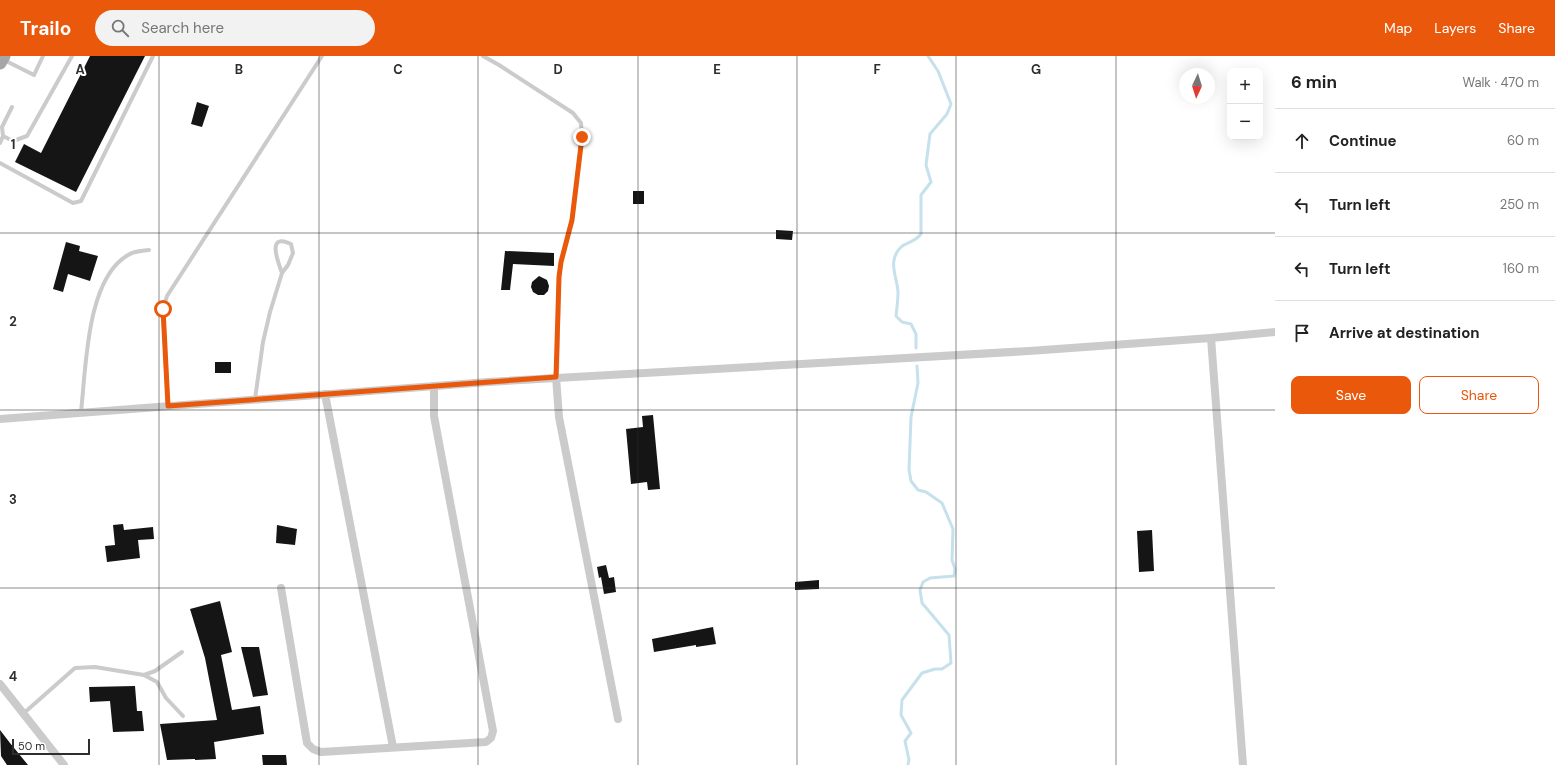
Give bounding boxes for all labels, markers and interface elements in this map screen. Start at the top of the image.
search box [95,10,375,46]
text: Trailo [20,16,71,41]
icon: search [109,17,131,39]
text: Search here [141,18,224,38]
text: Map [1384,19,1412,37]
text: Layers [1434,19,1476,37]
text: Share [1498,19,1535,37]
text: A [75,61,85,78]
text: B [235,61,243,78]
text: C [393,61,403,78]
text: D [553,61,563,78]
text: E [713,61,721,78]
text: F [873,61,881,78]
text: G [1031,61,1041,78]
north arrow [1179,68,1215,104]
map controls [1227,68,1263,140]
button: + [1227,68,1263,104]
text: 6 min [1291,71,1337,93]
text: Walk · 470 m [1462,74,1539,91]
button: − [1227,104,1263,140]
route end [573,128,591,146]
icon: ahead [1291,130,1313,152]
text: Continue [1329,131,1397,151]
text: 60 m [1507,132,1539,149]
text: 1 [11,136,15,153]
icon: left [1291,194,1313,216]
text: Turn left [1329,195,1390,215]
text: 250 m [1500,196,1539,213]
icon: left [1291,258,1313,280]
text: Turn left [1329,259,1390,279]
text: 160 m [1503,260,1539,277]
route start [154,300,172,318]
text: 2 [9,313,17,330]
icon: arrive [1291,322,1313,344]
text: Arrive at destination [1329,323,1480,343]
button: Save [1291,376,1411,414]
button: Share [1419,376,1539,414]
text: 3 [9,491,17,508]
text: 4 [9,668,17,685]
scale bar [12,737,90,756]
text: 50 m [18,739,45,753]

